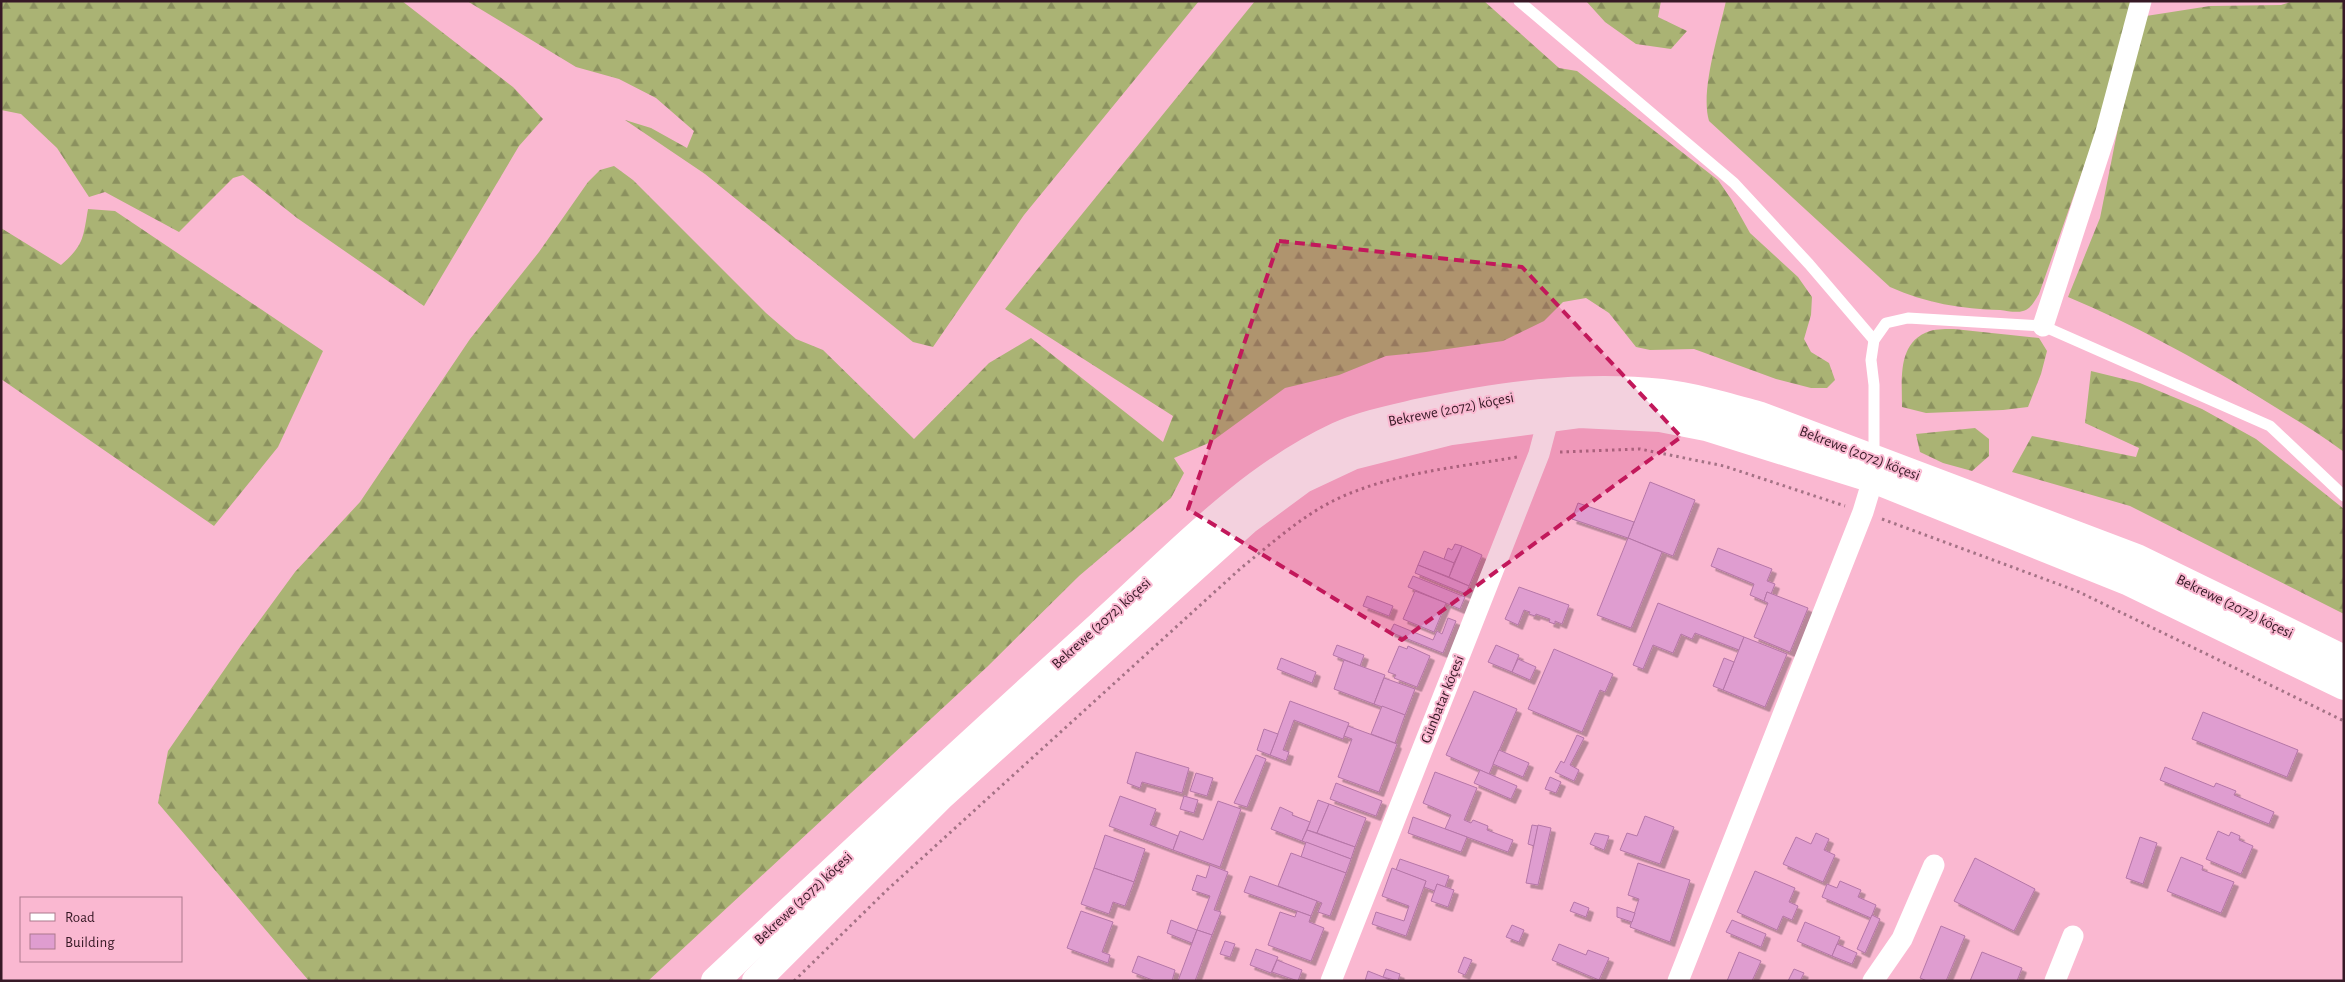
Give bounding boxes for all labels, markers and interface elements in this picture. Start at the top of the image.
street label: Bekrewe (2072) köçesi [1387,390,1515,429]
street label: Bekrewe (2072) köçesi [1798,424,1922,483]
street label: Bekrewe (2072) köçesi [2174,572,2295,641]
street label: Bekrewe (2072) köçesi [1049,575,1154,672]
street label: Günbatar köçesi [1418,653,1467,745]
street label: Bekrewe (2072) köçesi [752,849,855,947]
legend [20,897,182,962]
text: Road [65,910,95,925]
text: Building [65,935,115,950]

